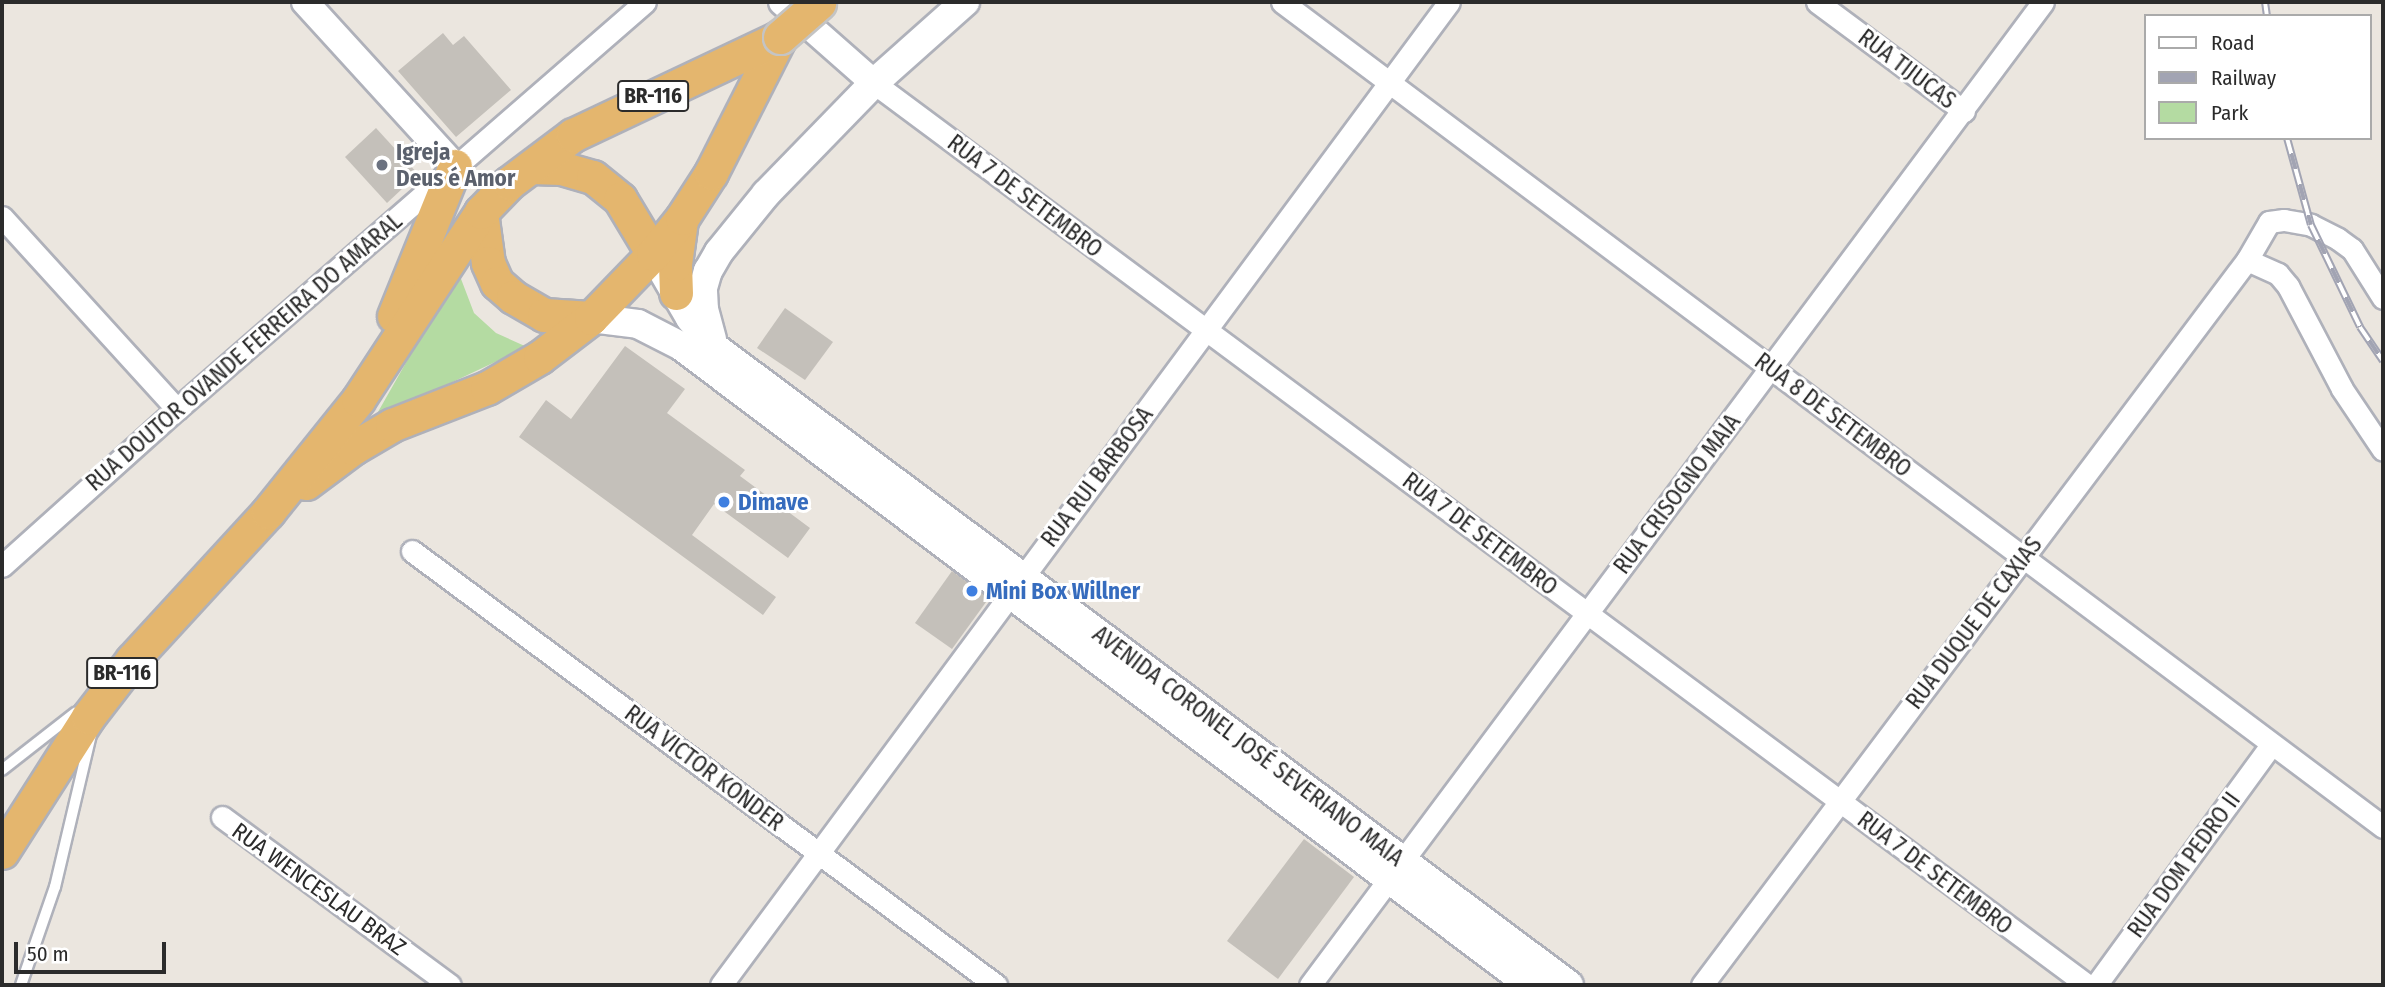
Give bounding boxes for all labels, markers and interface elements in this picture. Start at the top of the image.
legend [2144,14,2371,140]
street label: RUA TIJUCAS [1853,23,1961,115]
text: Road [2211,30,2255,56]
text: Railway [2211,65,2276,91]
road number: BR-116 [616,78,690,114]
text: Park [2211,100,2248,126]
street label: RUA 7 DE SETEMBRO [942,129,1108,263]
place label: Igreja Deus é Amor [396,138,515,192]
marker: Igreja Deus é Amor [374,157,390,173]
street label: RUA DOUTOR OVANDE FERREIRA DO AMARAL [80,207,408,497]
street label: RUA 8 DE SETEMBRO [1749,347,1917,483]
street label: RUA RUI BARBOSA [1035,402,1159,552]
street label: RUA CRISOGNO MAIA [1608,409,1746,579]
street label: RUA 7 DE SETEMBRO [1397,467,1563,601]
place label: Dimave [738,488,809,516]
marker: Dimave [716,494,732,510]
street label: RUA DUQUE DE CAXIAS [1900,532,2048,714]
place label: Mini Box Willner [986,577,1140,605]
marker: Mini Box Willner [964,583,980,599]
street label: AVENIDA CORONEL JOSÉ SEVERIANO MAIA [1087,620,1409,872]
road number: BR-116 [85,656,159,690]
street label: RUA VICTOR KONDER [619,699,789,837]
street label: RUA DOM PEDRO II [2122,787,2246,943]
street label: RUA 7 DE SETEMBRO [1852,806,2018,940]
street label: RUA WENCESLAU BRAZ [227,817,411,961]
scale bar [18,928,170,972]
text: 50 m [27,941,69,967]

